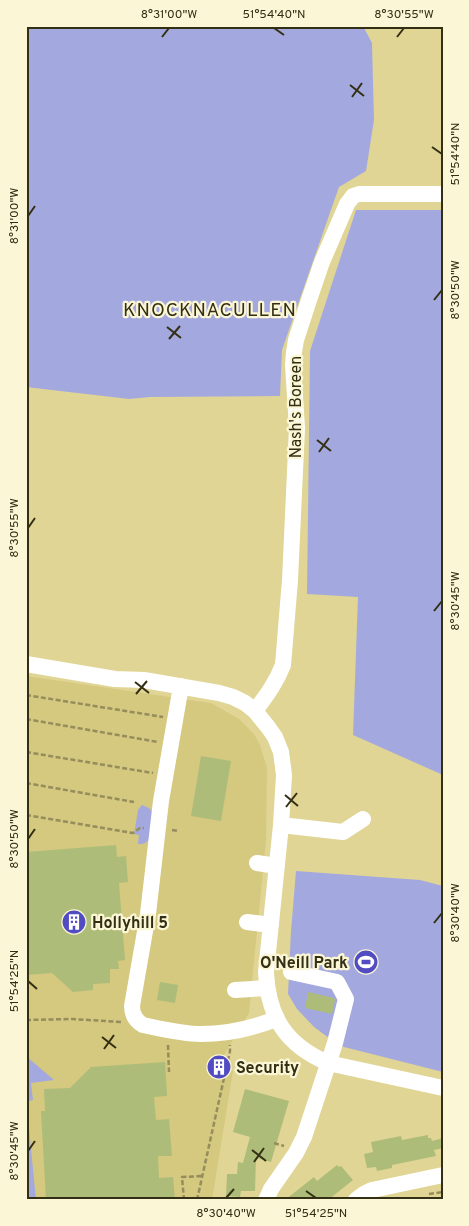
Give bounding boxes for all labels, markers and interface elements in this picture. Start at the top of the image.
text: 8°31'00"W [141,7,197,23]
text: 51°54'40"N [242,7,306,23]
text: 8°30'55"W [374,7,434,23]
text: 51°54'40"N [448,122,464,186]
text: 8°31'00"W [7,188,23,244]
text: 8°30'50"W [448,260,464,320]
district label: KNOCKNACULLEN [123,299,297,323]
street label: Nash's Boreen [287,356,307,458]
text: 8°30'55"W [7,498,23,558]
text: 8°30'45"W [448,571,464,631]
text: 8°30'50"W [7,809,23,869]
text: 8°30'40"W [448,883,464,943]
building icon: Hollyhill 5 [61,909,87,935]
place label: Hollyhill 5 [92,914,168,934]
sports icon: O'Neill Park [353,949,379,975]
text: 51°54'25"N [7,950,23,1012]
place label: O'Neill Park [260,954,348,974]
building icon: Security [206,1054,232,1080]
place label: Security [236,1059,299,1079]
text: 8°30'45"W [7,1121,23,1181]
text: 8°30'40"W [196,1206,256,1222]
text: 51°54'25"N [285,1206,347,1222]

